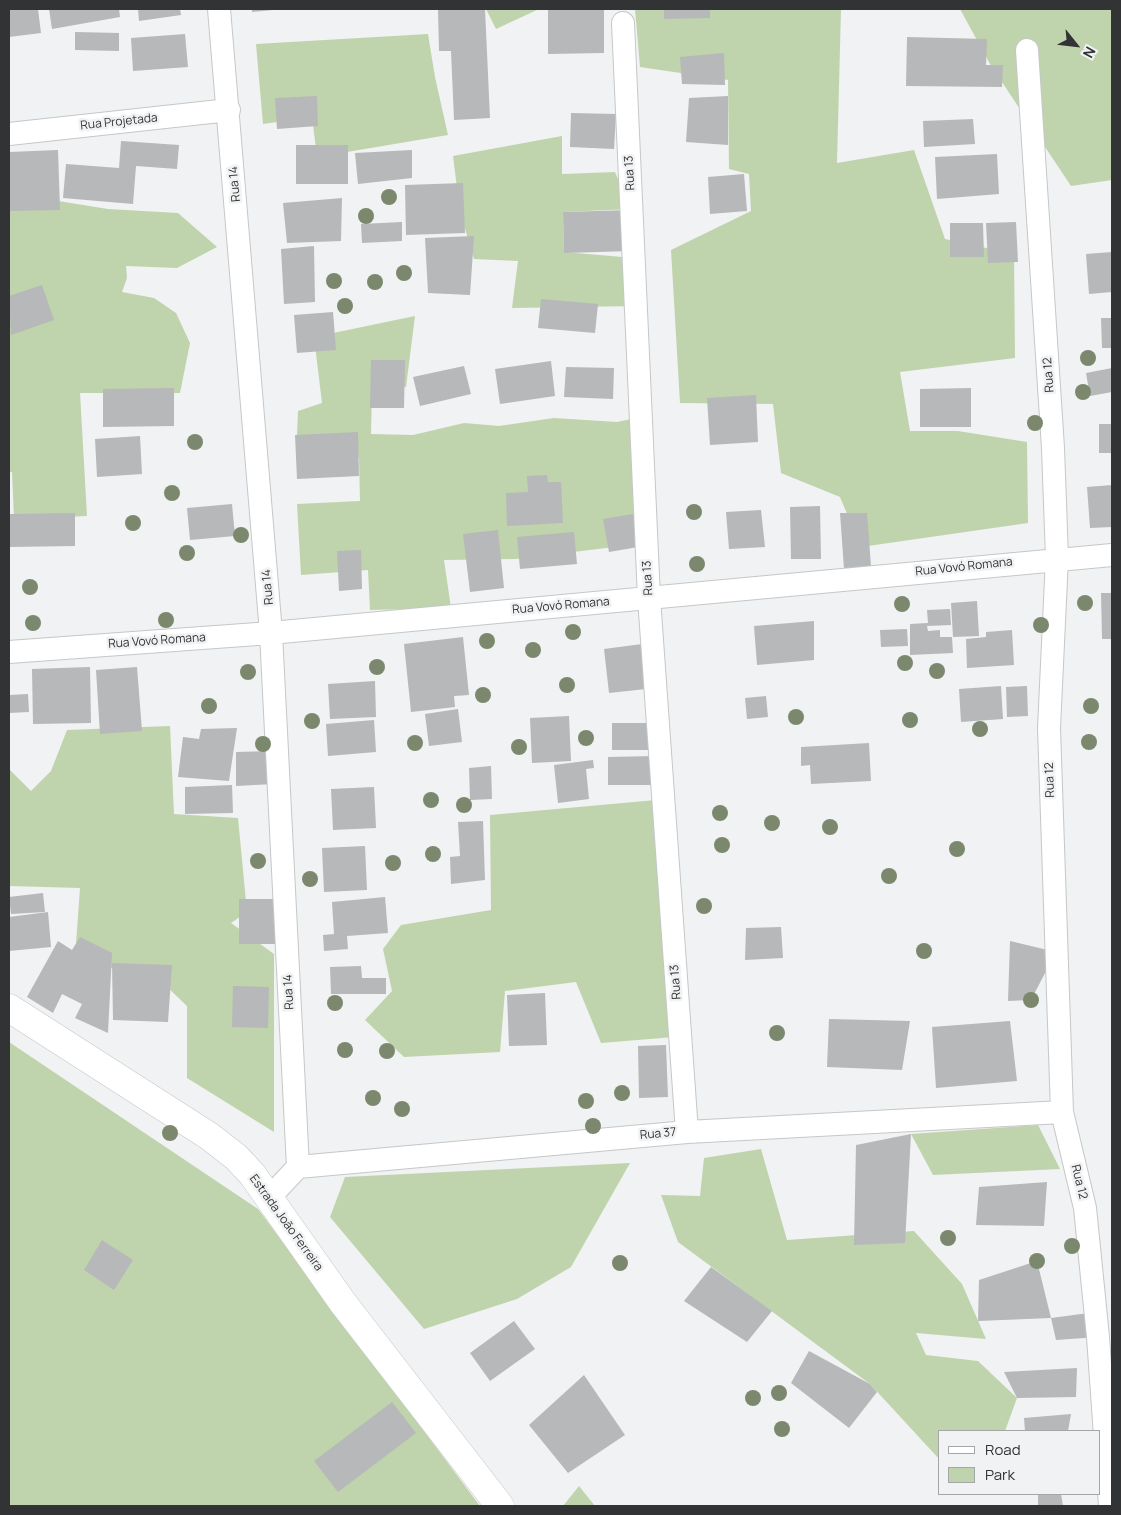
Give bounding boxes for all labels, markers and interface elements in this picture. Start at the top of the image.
north arrow [1051,20,1101,70]
text: N [1079,44,1100,62]
street label: Rua Projetada [80,111,158,133]
street label: Rua 13 [622,155,638,191]
street label: Rua 14 [226,166,244,202]
street label: Rua 12 [1041,357,1057,393]
street label: Rua Vovó Romana [915,555,1013,579]
street label: Rua 13 [640,560,656,596]
street label: Rua 14 [259,569,277,605]
street label: Rua Vovó Romana [512,595,610,617]
street label: Rua Vovó Romana [108,630,206,652]
street label: Rua 12 [1042,762,1058,798]
street label: Rua 13 [668,964,684,1000]
street label: Rua 14 [281,974,297,1010]
street label: Rua 37 [639,1125,677,1143]
street label: Rua 12 [1068,1163,1090,1201]
street label: Estrada João Ferreira [246,1172,326,1274]
legend [938,1430,1101,1495]
text: Road [985,1439,1021,1460]
text: Park [985,1464,1015,1485]

